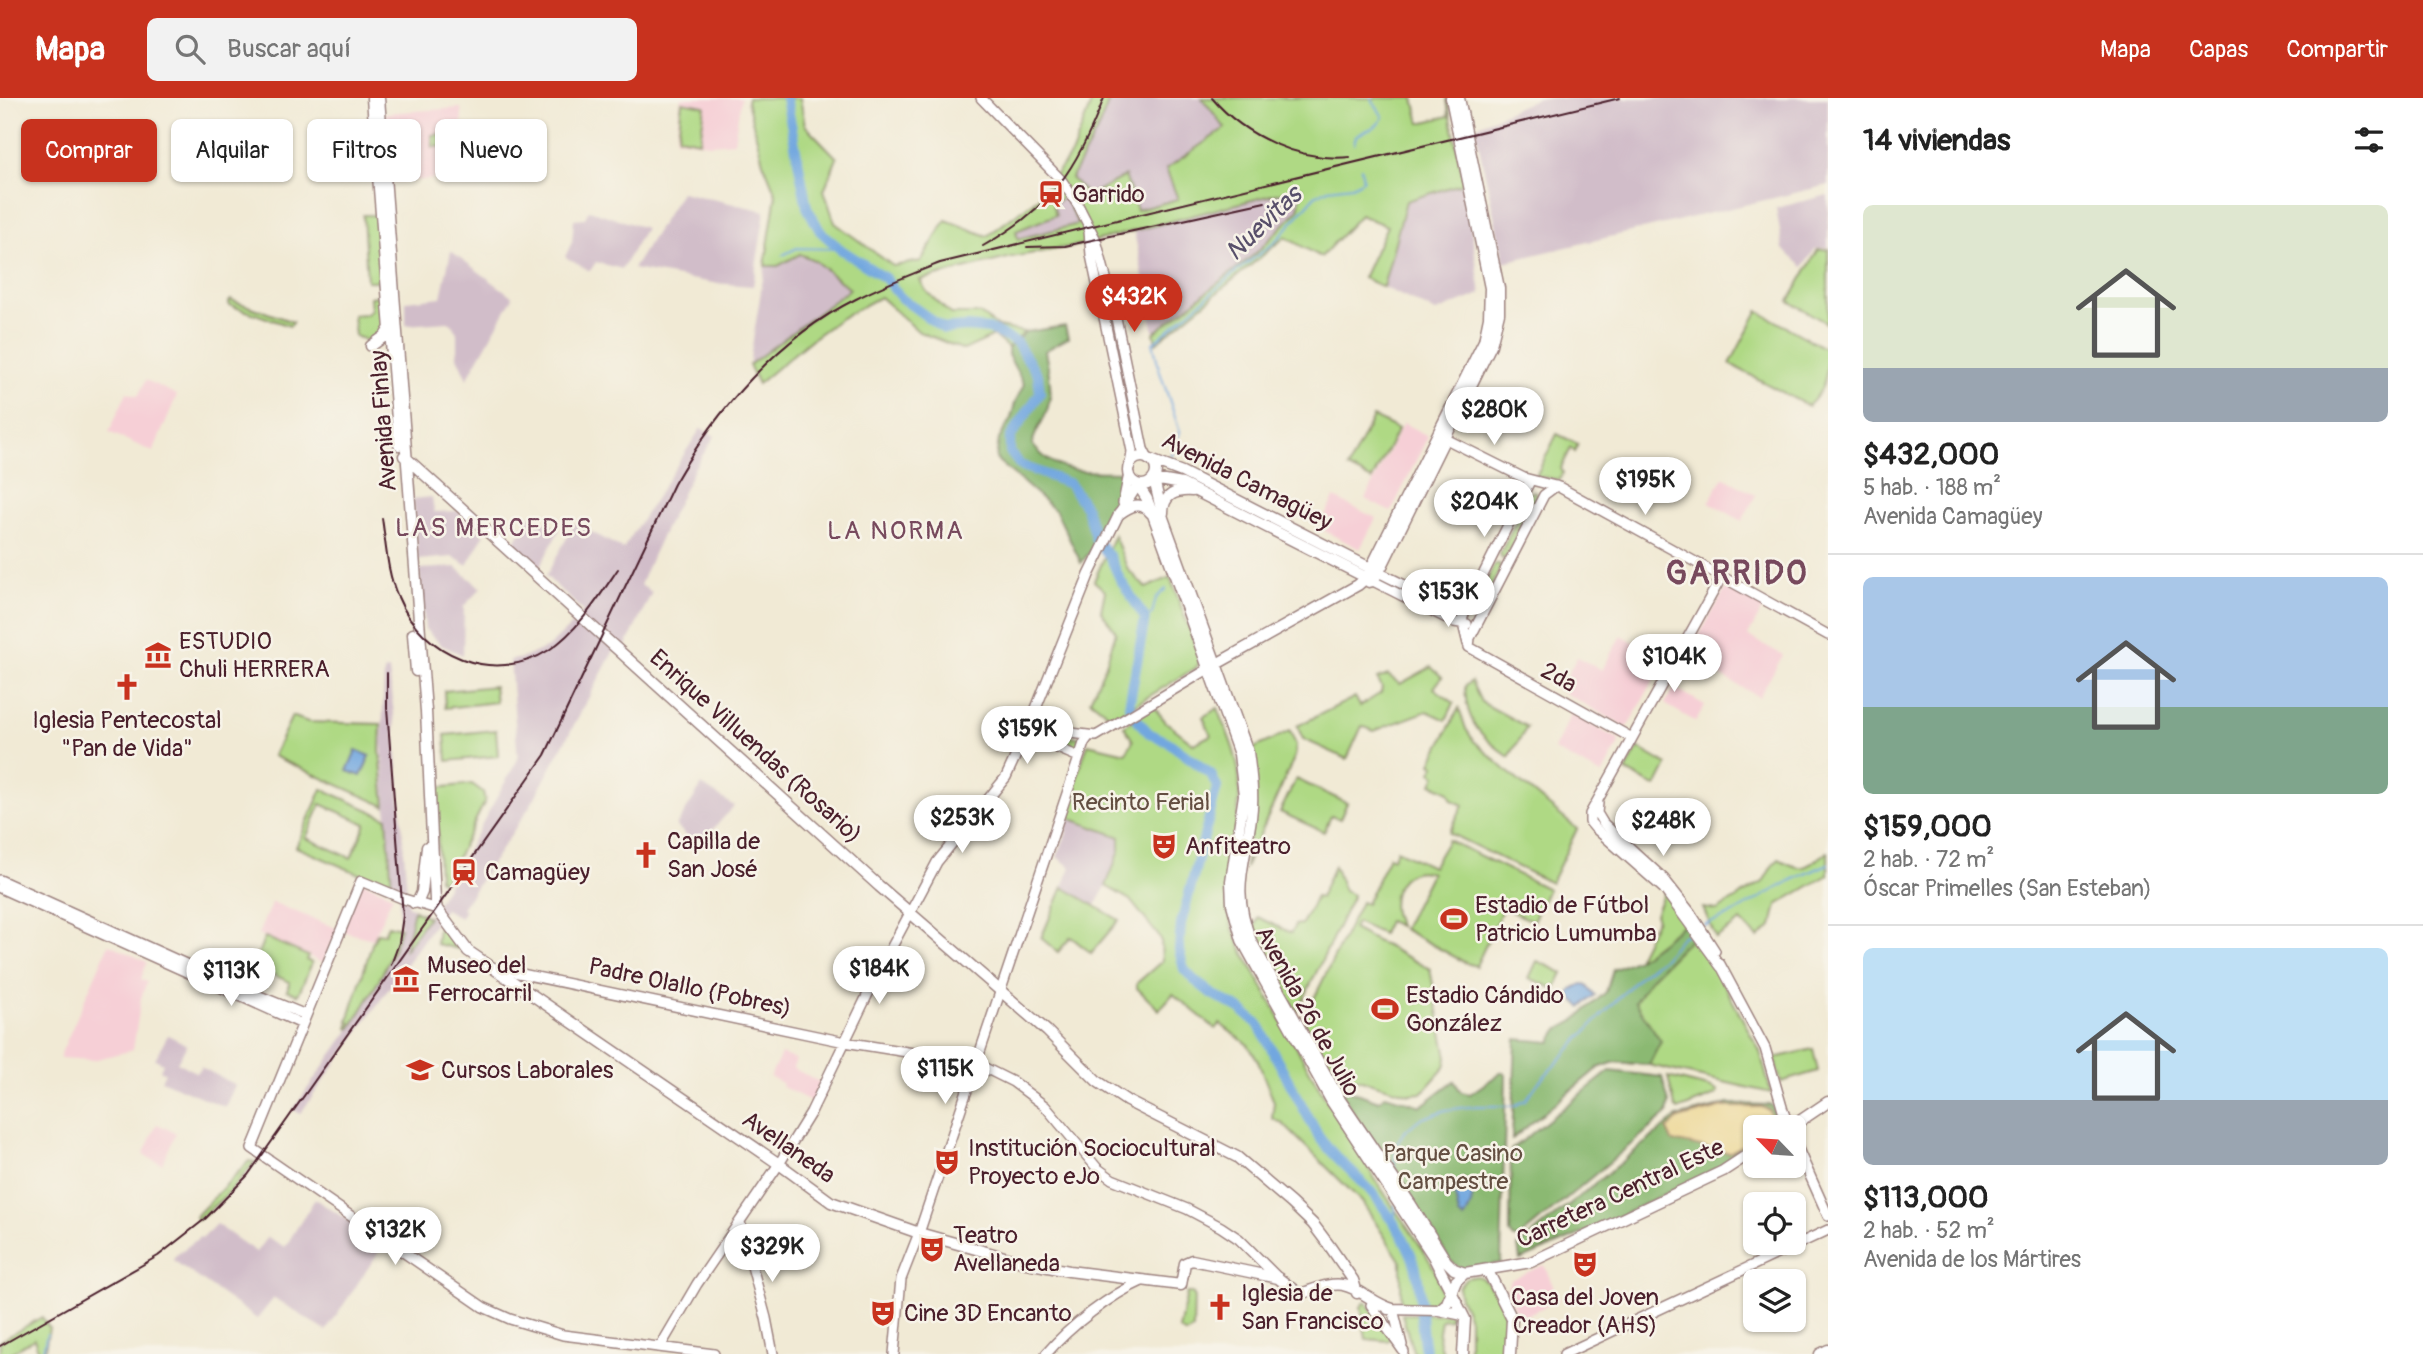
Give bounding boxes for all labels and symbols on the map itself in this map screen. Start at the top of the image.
water label: Nuevitas [1219,177,1311,268]
station icon: Garrido [1036,179,1066,209]
place label: Garrido [1072,180,1145,209]
pin: $432K [1085,274,1183,334]
street label: Avenida Finlay [364,349,403,493]
pin: $280K [1445,388,1543,447]
street label: Avenida Camagüey [1157,426,1337,537]
pin: $195K [1596,458,1694,517]
pin: $204K [1435,480,1533,539]
district label: LAS MERCEDES [395,512,593,544]
district label: LA NORMA [827,515,965,547]
district label: GARRIDO [1666,554,1808,594]
pin: $153K [1399,570,1497,629]
place label: ESTUDIO Chuli HERRERA [179,627,330,684]
pin: $104K [1625,634,1723,694]
museum icon: ESTUDIO Chuli HERRERA [143,640,173,670]
street label: Enrique Villuendas (Rosario) [644,643,868,849]
street label: 2da [1536,656,1582,699]
church icon: Iglesia Pentecostal "Pan de Vida" [112,672,142,702]
place label: Iglesia Pentecostal "Pan de Vida" [32,706,222,763]
pin: $159K [978,706,1076,766]
park label: Recinto Ferial [1072,788,1210,817]
pin: $253K [913,796,1011,855]
pin: $248K [1614,798,1712,858]
place label: Capilla de San José [667,827,760,884]
theatre icon: Anfiteatro [1149,831,1179,861]
place label: Anfiteatro [1185,832,1291,861]
church icon: Capilla de San José [631,840,661,870]
station icon: Camagüey [449,857,479,887]
place label: Camagüey [485,858,590,887]
place label: Estadio de Fútbol Patricio Lumumba [1475,891,1657,948]
sports icon: Estadio de Fútbol Patricio Lumumba [1439,904,1469,934]
street label: Avenida 26 de Julio [1249,921,1366,1102]
pin: $184K [830,946,928,1006]
pin: $113K [182,948,280,1008]
place label: Museo del Ferrocarril [427,951,533,1008]
street label: Padre Olallo (Pobres) [586,952,794,1023]
museum icon: Museo del Ferrocarril [391,964,421,994]
place label: Estadio Cándido González [1406,981,1564,1038]
sports icon: Estadio Cándido González [1370,994,1400,1024]
pin: $115K [896,1046,994,1106]
school or university icon: Cursos Laborales [405,1055,435,1085]
place label: Cursos Laborales [441,1056,614,1085]
street label: Avellaneda [737,1105,841,1190]
north arrow [1743,1115,1806,1178]
street label: Carretera Central Este [1512,1133,1729,1254]
place label: Institución Sociocultural Proyecto eJo [968,1134,1216,1191]
park label: Parque Casino Campestre [1383,1139,1523,1196]
theatre icon: Institución Sociocultural Proyecto eJo [932,1147,962,1177]
pin: $132K [346,1208,444,1267]
place label: Teatro Avellaneda [953,1221,1060,1278]
pin: $329K [723,1224,821,1284]
theatre icon: Teatro Avellaneda [917,1234,947,1264]
theatre icon: Casa del Joven Creador (AHS) [1570,1249,1600,1279]
place label: Iglesia de San Francisco [1241,1279,1384,1336]
place label: Casa del Joven Creador (AHS) [1511,1283,1659,1340]
church icon: Iglesia de San Francisco [1205,1292,1235,1322]
theatre icon: Cine 3D Encanto [868,1298,898,1328]
place label: Cine 3D Encanto [904,1299,1072,1328]

